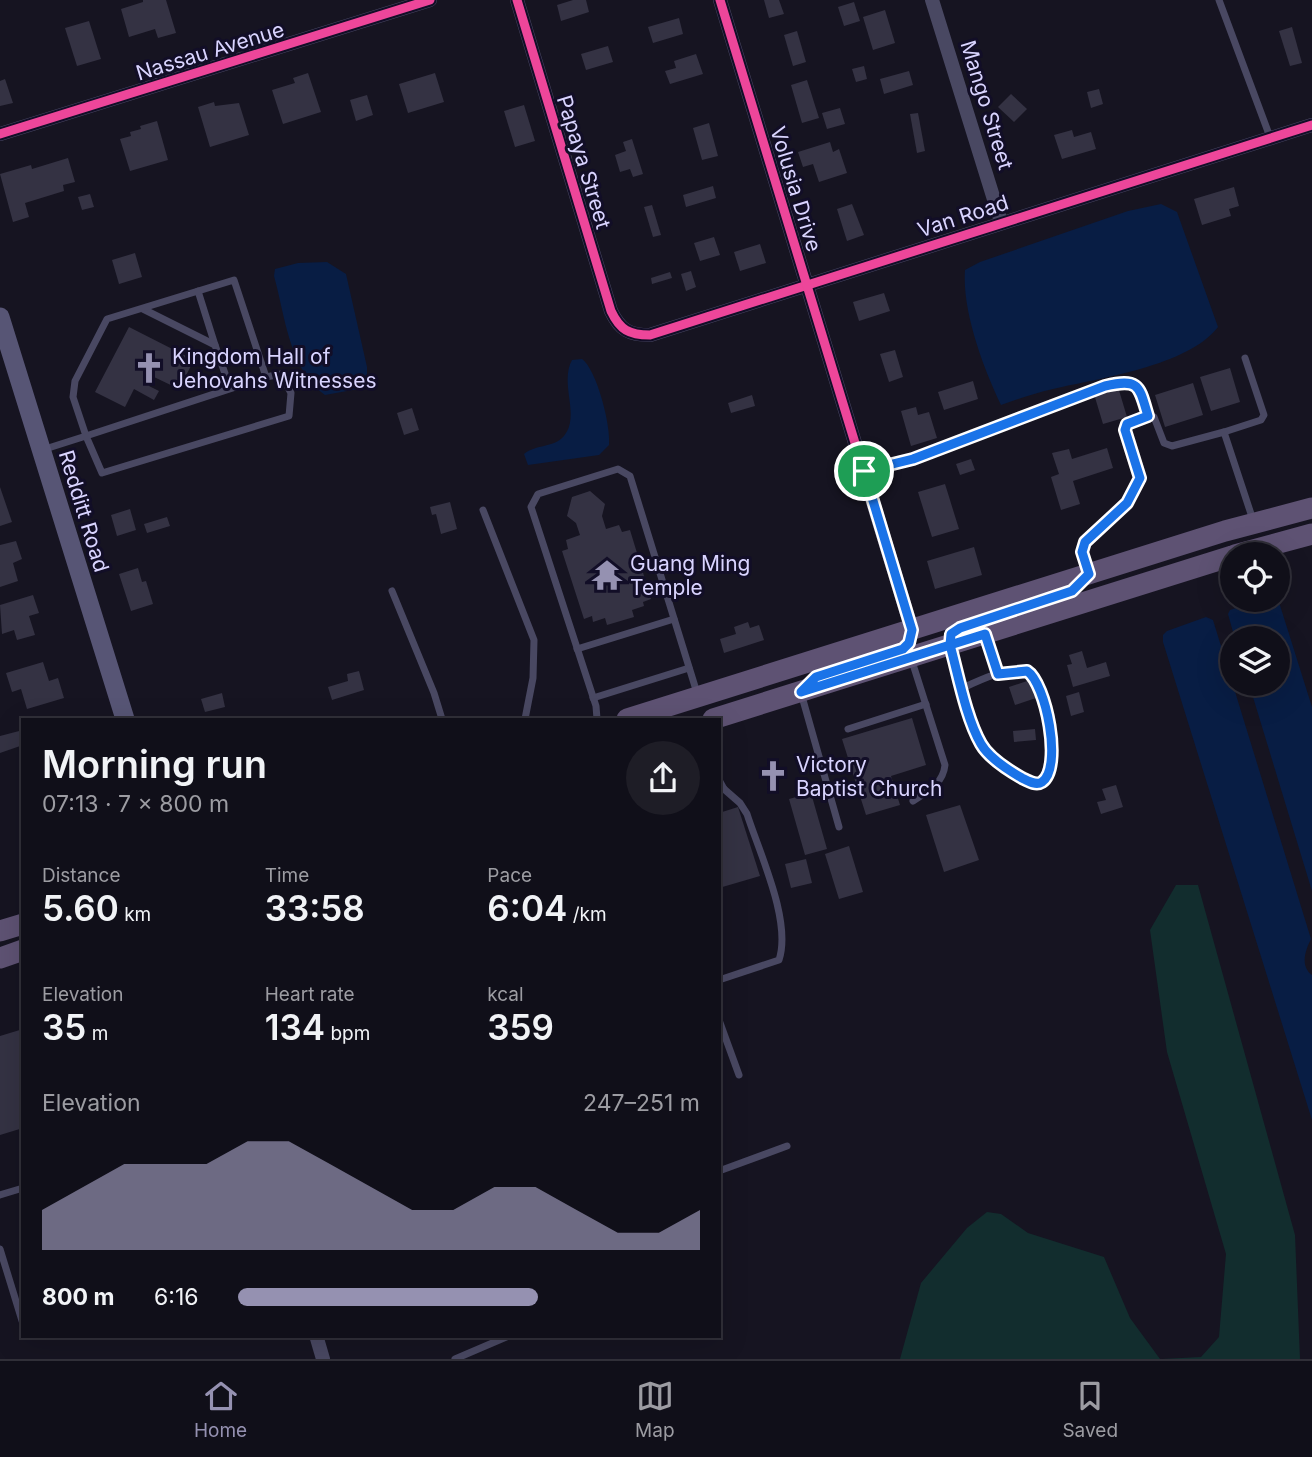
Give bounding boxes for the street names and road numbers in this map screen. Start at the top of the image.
street label: Nassau Avenue [133,17,287,85]
street label: Mango Street [955,37,1019,173]
street label: Papaya Street [552,92,616,232]
street label: Volusia Drive [765,123,827,255]
street label: Van Road [914,190,1012,242]
street label: Redditt Road [54,447,114,575]

